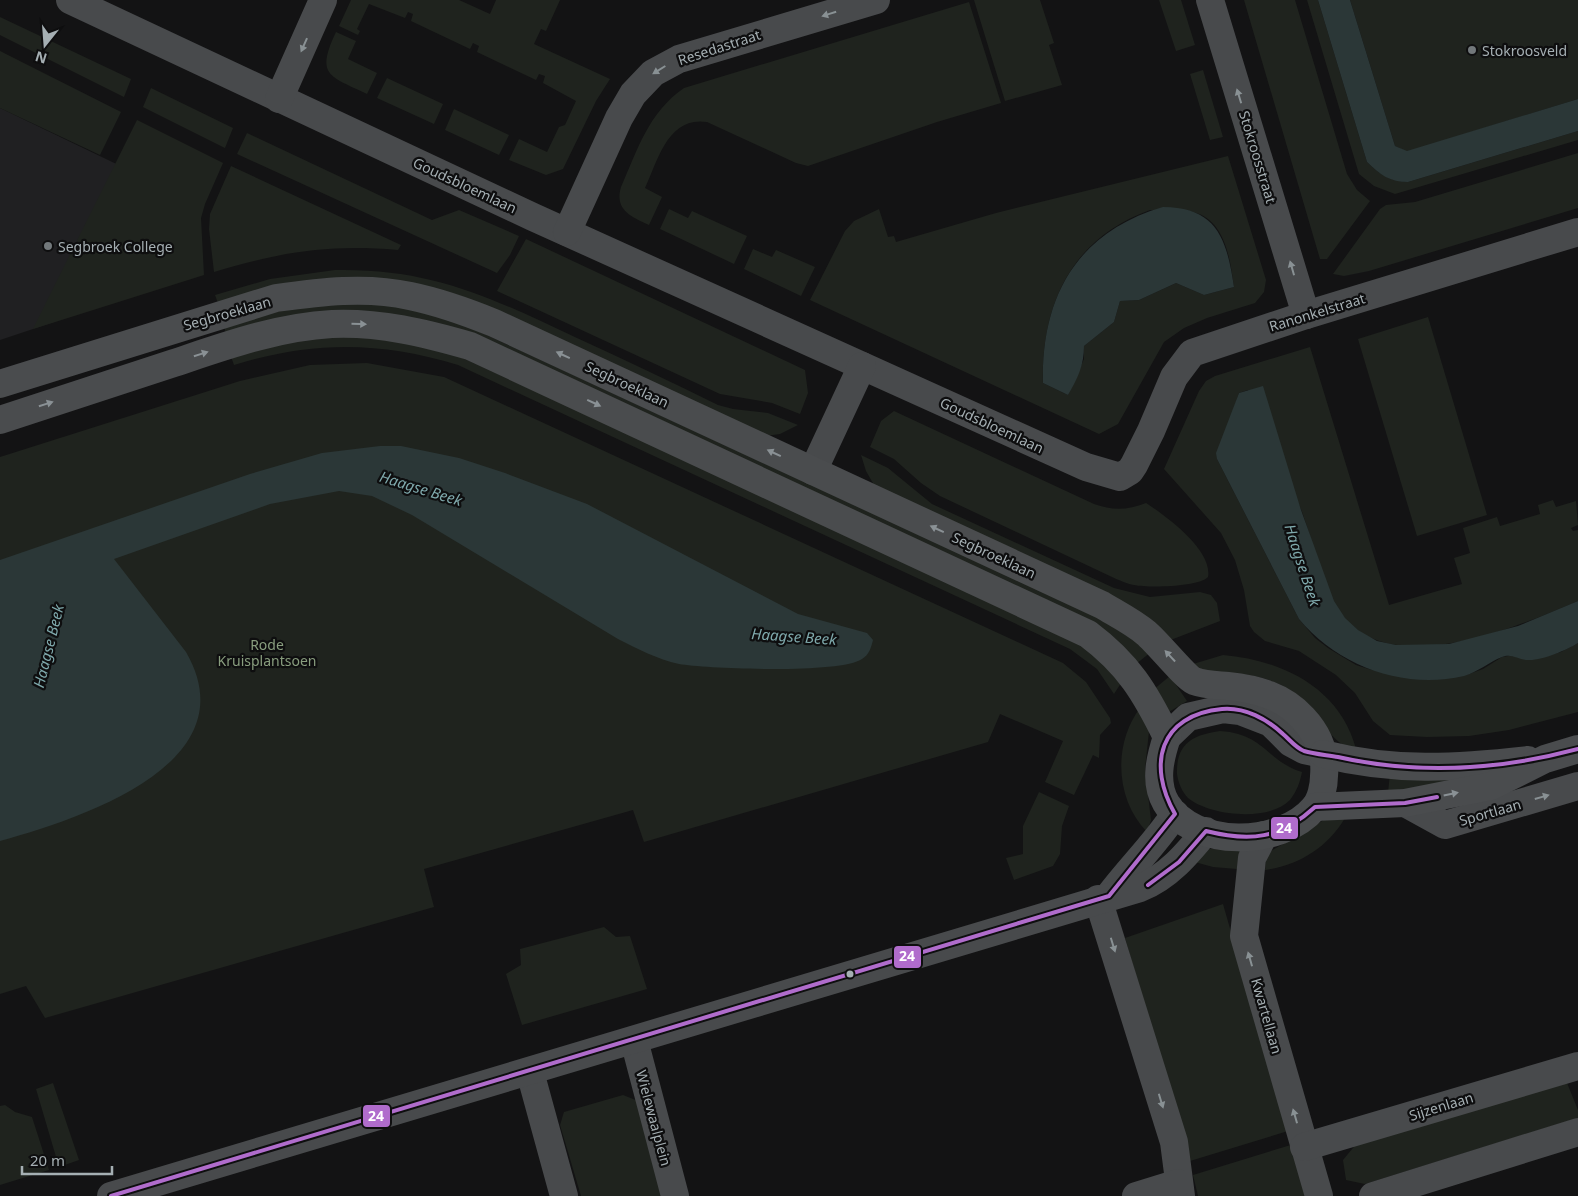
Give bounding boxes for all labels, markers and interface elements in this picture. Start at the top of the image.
one-way arrow [821,10,836,18]
north arrow [20,20,70,70]
street label: Resedastraat [675,25,763,69]
one-way arrow [299,38,307,52]
place label: Stokroosveld [1482,41,1567,60]
marker: Stokroosveld [1466,44,1478,56]
text: N [33,47,49,69]
one-way arrow [652,66,665,75]
one-way arrow [1235,88,1243,103]
street label: Stokroosstraat [1235,108,1281,206]
street label: Goudsbloemlaan [410,153,520,217]
place label: Segbroek College [58,237,173,256]
marker: Segbroek College [42,240,54,252]
one-way arrow [1288,261,1296,276]
street label: Ranonkelstraat [1267,288,1367,336]
street label: Segbroeklaan [181,291,273,335]
one-way arrow [352,321,368,329]
one-way arrow [193,350,208,357]
one-way arrow [556,350,570,358]
street label: Segbroeklaan [582,356,672,412]
street label: Goudsbloemlaan [937,393,1047,457]
one-way arrow [587,399,601,407]
one-way arrow [39,400,54,408]
one-way arrow [766,448,781,457]
water label: Haagse Beek [377,466,465,510]
water label: Haagse Beek [1280,521,1326,609]
one-way arrow [930,524,944,532]
street label: Segbroeklaan [949,527,1039,583]
water label: Haagse Beek [28,602,68,690]
water label: Haagse Beek [751,623,838,649]
park label: Rode Kruisplantsoen [218,635,316,670]
one-way arrow [1164,651,1176,663]
one-way arrow [1443,790,1458,798]
one-way arrow [1535,792,1550,800]
street label: Sportlaan [1457,794,1523,830]
line badge: 24 [1270,816,1299,840]
text: 24 [1276,818,1292,837]
one-way arrow [1109,938,1117,953]
line badge: 24 [893,945,922,969]
text: 24 [899,946,915,965]
one-way arrow [1246,952,1254,967]
unlabelled marker [845,969,855,979]
street label: Kwartellaan [1247,976,1287,1056]
street label: Wielewaalplein [632,1068,676,1168]
street label: Sijzenlaan [1407,1087,1475,1125]
one-way arrow [1157,1093,1165,1108]
line badge: 24 [362,1104,391,1128]
text: 24 [368,1106,384,1125]
one-way arrow [1291,1108,1299,1123]
scale bar [22,1144,112,1176]
text: 20 m [30,1150,65,1170]

